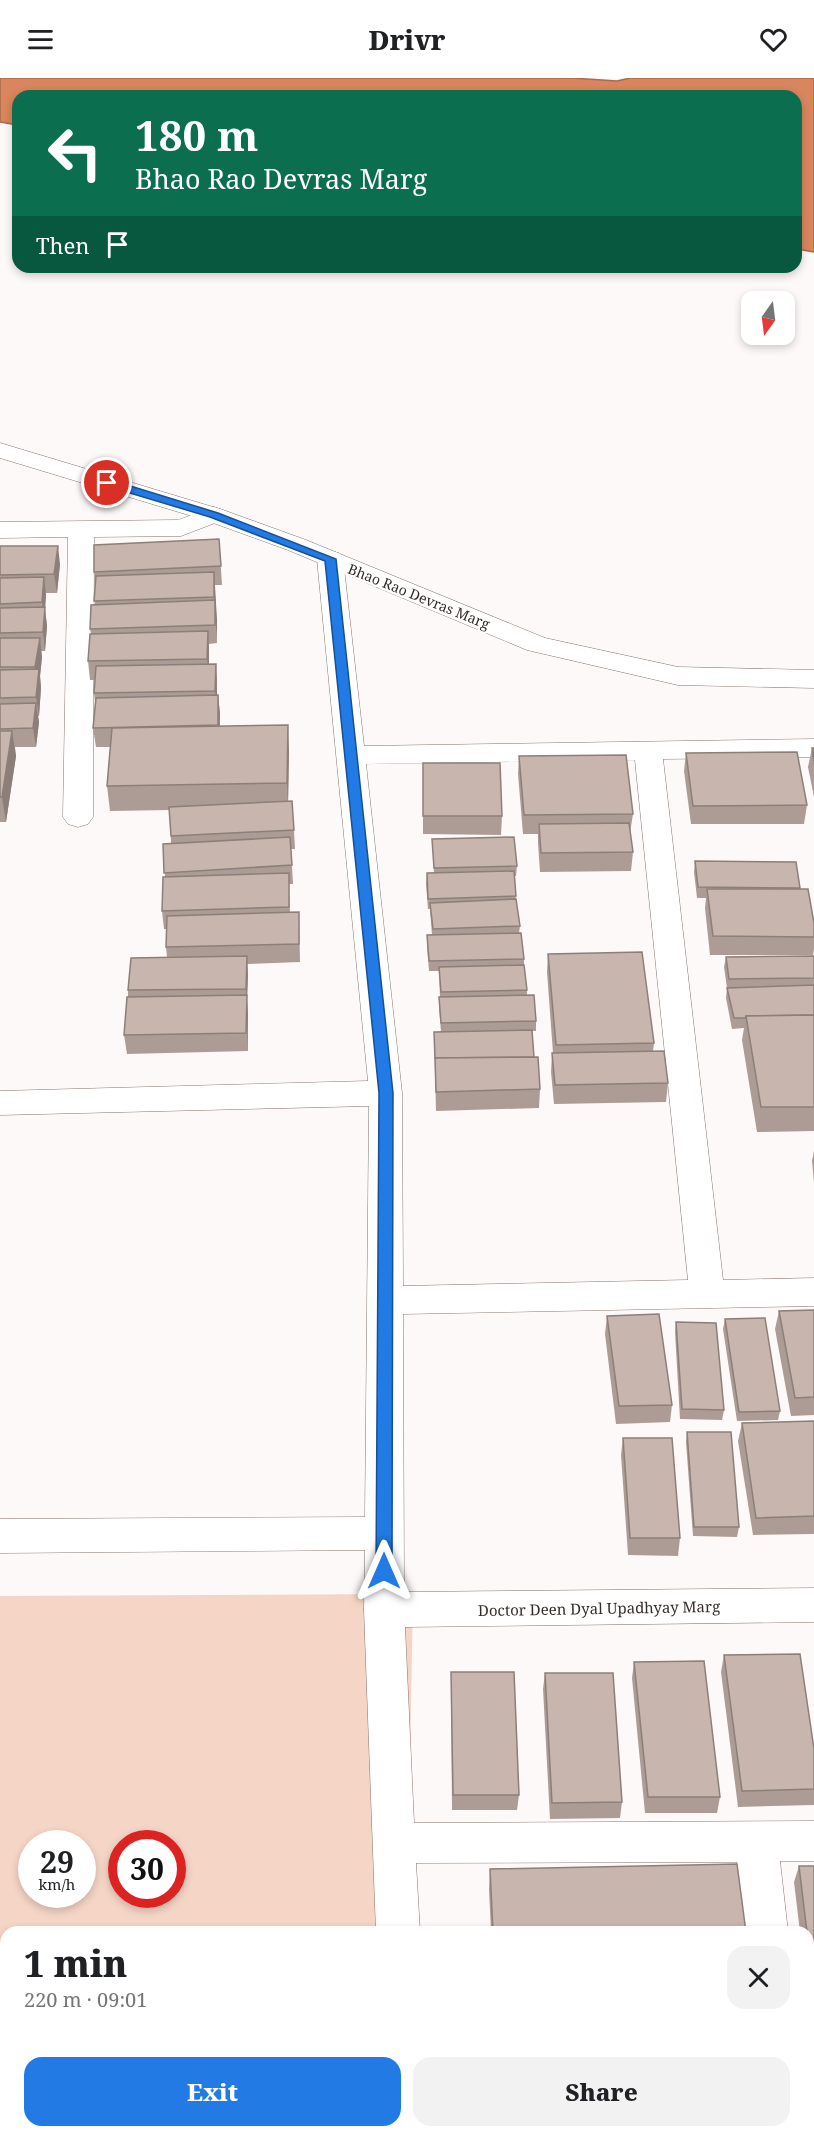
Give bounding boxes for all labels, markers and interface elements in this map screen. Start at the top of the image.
text: Drivr [368,21,446,58]
icon: menu [24,23,57,56]
icon: heart [757,23,790,56]
text: 180 m [135,106,259,163]
icon: left [36,114,114,192]
text: Bhao Rao Devras Marg [135,160,427,197]
icon: arrive [101,228,134,261]
text: Then [36,230,89,260]
north arrow [741,291,795,345]
map controls [741,291,795,345]
pin [81,457,132,508]
icon: arrive [90,466,123,499]
street label: Bhao Rao Devras Marg [345,559,493,633]
position arrow [352,1539,416,1603]
street label: Doctor Deen Dyal Upadhyay Marg [478,1596,720,1620]
speed limit sign: 30 [108,1830,186,1908]
text: 29 [40,1841,74,1882]
text: km/h [39,1874,75,1894]
text: 1 min [24,1939,127,1988]
button: close [727,1946,790,2009]
text: 220 m · 09:01 [24,1986,147,2013]
button: Exit [24,2057,401,2126]
button: Share [413,2057,790,2126]

